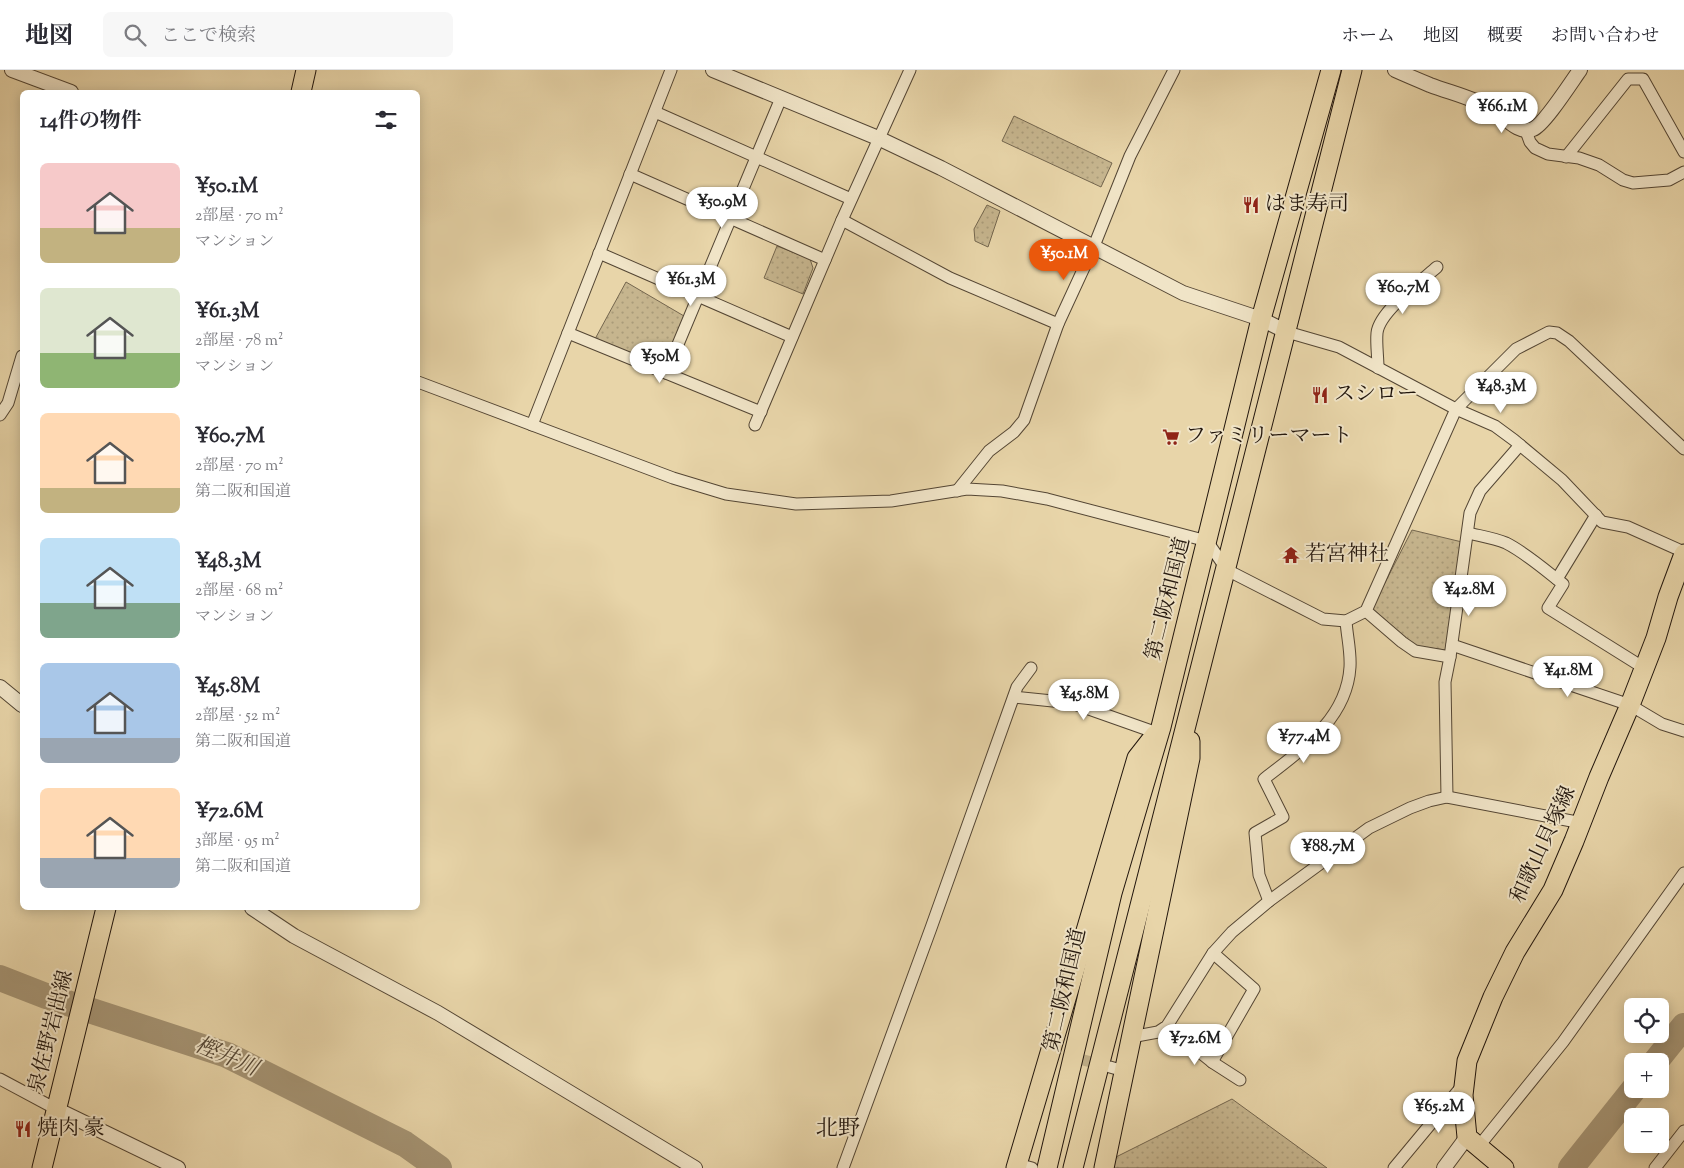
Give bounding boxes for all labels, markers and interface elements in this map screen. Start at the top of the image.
search box [103,12,453,57]
text: 地図 [25,20,73,54]
icon: search [121,21,149,49]
text: ここで検索 [161,23,256,50]
text: ホーム [1341,24,1395,50]
text: 地図 [1423,24,1459,50]
text: 概要 [1487,24,1523,50]
text: お問い合わせ [1551,24,1659,50]
pin: ¥66.1M [1461,92,1543,134]
text: ¥66.1M [1477,96,1527,119]
icon: filters [372,106,400,134]
text: 14件の物件 [40,107,142,137]
text: ¥50.1M [195,172,258,202]
icon: home [80,183,140,243]
pin: ¥50.9M [681,186,763,229]
place label: はま寿司 [1265,190,1349,220]
text: ¥50.9M [697,191,747,214]
restaurant icon: はま寿司 [1241,195,1261,215]
text: 2部屋 · 70 m² [195,205,284,228]
text: マンション [195,231,274,254]
pin: ¥50.1M [1023,238,1105,281]
text: ¥50.1M [1040,243,1088,266]
pin: ¥61.3M [650,264,732,307]
text: ¥61.3M [666,269,716,292]
pin: ¥60.7M [1362,272,1444,315]
text: ¥60.7M [1376,277,1430,300]
text: ¥61.3M [195,297,259,327]
icon: home [80,308,140,368]
text: 2部屋 · 78 m² [195,330,283,353]
pin: ¥50M [630,342,690,384]
text: ¥50M [641,346,679,369]
text: マンション [195,356,274,379]
pin: ¥48.3M [1460,372,1542,414]
text: ¥48.3M [1476,376,1526,399]
place label: スシロー [1334,380,1418,410]
restaurant icon: スシロー [1310,385,1330,405]
text: ¥60.7M [195,422,265,452]
place label: ファミリーマート [1185,422,1353,452]
supermarket icon: ファミリーマート [1161,427,1181,447]
icon: home [80,433,140,493]
text: 2部屋 · 70 m² [195,455,284,478]
text: 第二阪和国道 [195,481,291,504]
street label: 第二阪和国道 [1139,534,1199,664]
place label: 若宮神社 [1305,540,1389,570]
temple icon: 若宮神社 [1281,545,1301,565]
text: ¥48.3M [195,547,261,577]
icon: home [80,558,140,618]
pin: ¥42.8M [1428,574,1510,617]
text: ¥42.8M [1443,579,1495,602]
text: 2部屋 · 68 m² [195,580,283,603]
text: マンション [195,606,274,629]
pin: ¥41.8M [1527,656,1609,698]
text: ¥41.8M [1543,660,1593,683]
text: ¥45.8M [195,672,260,702]
pin: ¥45.8M [1043,678,1125,721]
icon: home [80,683,140,743]
text: ¥45.8M [1059,683,1109,706]
text: 2部屋 · 52 m² [195,705,280,728]
pin: ¥77.4M [1263,722,1345,764]
text: ¥77.4M [1278,726,1330,749]
text: 第二阪和国道 [195,731,291,754]
street label: 和歌山貝塚線 [1504,782,1584,908]
text: ¥72.6M [195,797,263,827]
icon: home [80,808,140,868]
text: 3部屋 · 95 m² [195,830,280,853]
pin: ¥88.7M [1287,832,1369,874]
text: ¥88.7M [1301,836,1355,859]
text: 第二阪和国道 [195,856,291,879]
street label: 第二阪和国道 [1037,925,1095,1055]
street label: 泉佐野岩出線 [22,967,82,1097]
map controls [1624,998,1669,1153]
button: locate [1624,998,1669,1043]
pin: ¥72.6M [1154,1024,1236,1066]
text: ¥72.6M [1169,1028,1221,1051]
water label: 樫井川 [189,1030,264,1086]
button: + [1624,1053,1669,1098]
pin: ¥65.2M [1398,1092,1480,1134]
text: ¥65.2M [1414,1096,1464,1119]
button: − [1624,1108,1669,1153]
place label: 焼肉 豪 [37,1114,104,1144]
district label: 北野 [816,1114,860,1146]
restaurant icon: 焼肉 豪 [13,1119,33,1139]

